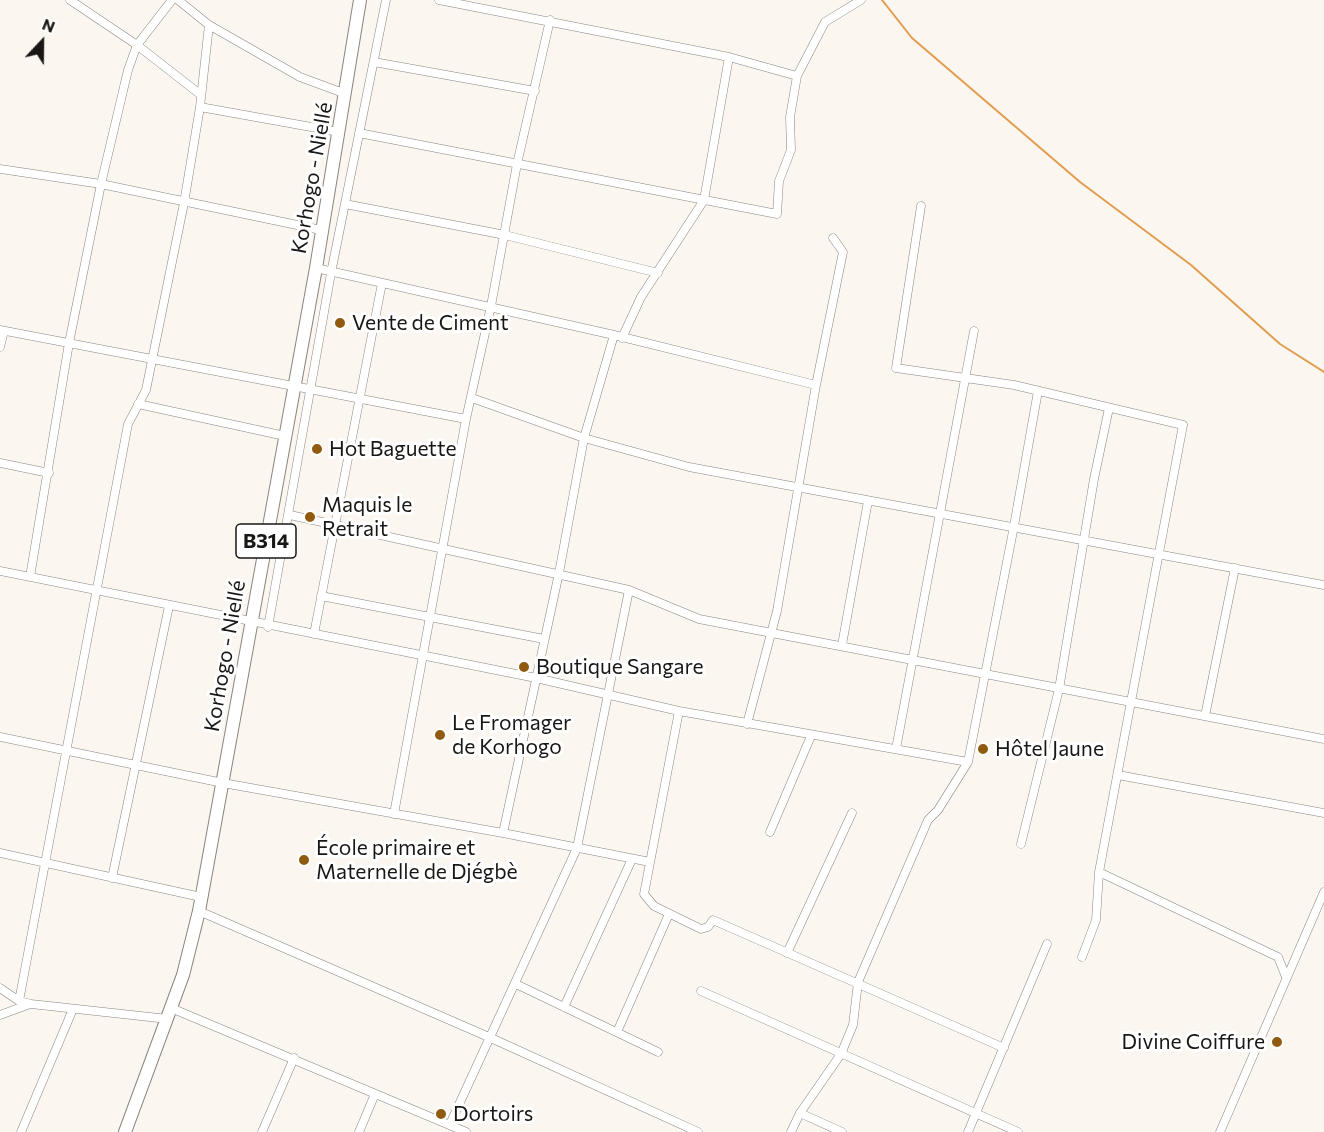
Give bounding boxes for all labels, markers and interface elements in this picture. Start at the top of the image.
north arrow [12,12,72,72]
text: N [40,14,58,36]
street label: Korhogo - Niellé [286,100,338,256]
place label: Vente de Ciment [352,310,509,336]
marker: Vente de Ciment [333,316,347,330]
place label: Hot Baguette [329,436,456,462]
marker: Hot Baguette [310,442,324,456]
place label: Maquis le Retrait [322,492,412,542]
marker: Maquis le Retrait [303,510,317,524]
road number: B314 [236,524,296,558]
street label: Korhogo - Niellé [199,578,251,734]
place label: Boutique Sangare [536,654,704,680]
marker: Boutique Sangare [517,660,531,674]
place label: Le Fromager de Korhogo [452,710,571,760]
marker: Le Fromager de Korhogo [433,728,447,742]
place label: Hôtel Jaune [995,736,1104,762]
marker: Hôtel Jaune [976,742,990,756]
place label: École primaire et Maternelle de Djégbè [316,835,518,885]
marker: École primaire et Maternelle de Djégbè [297,853,311,867]
place label: Divine Coiffure [1122,1029,1265,1055]
marker: Divine Coiffure [1270,1035,1284,1049]
place label: Dortoirs [453,1101,533,1127]
marker: Dortoirs [434,1107,448,1121]

